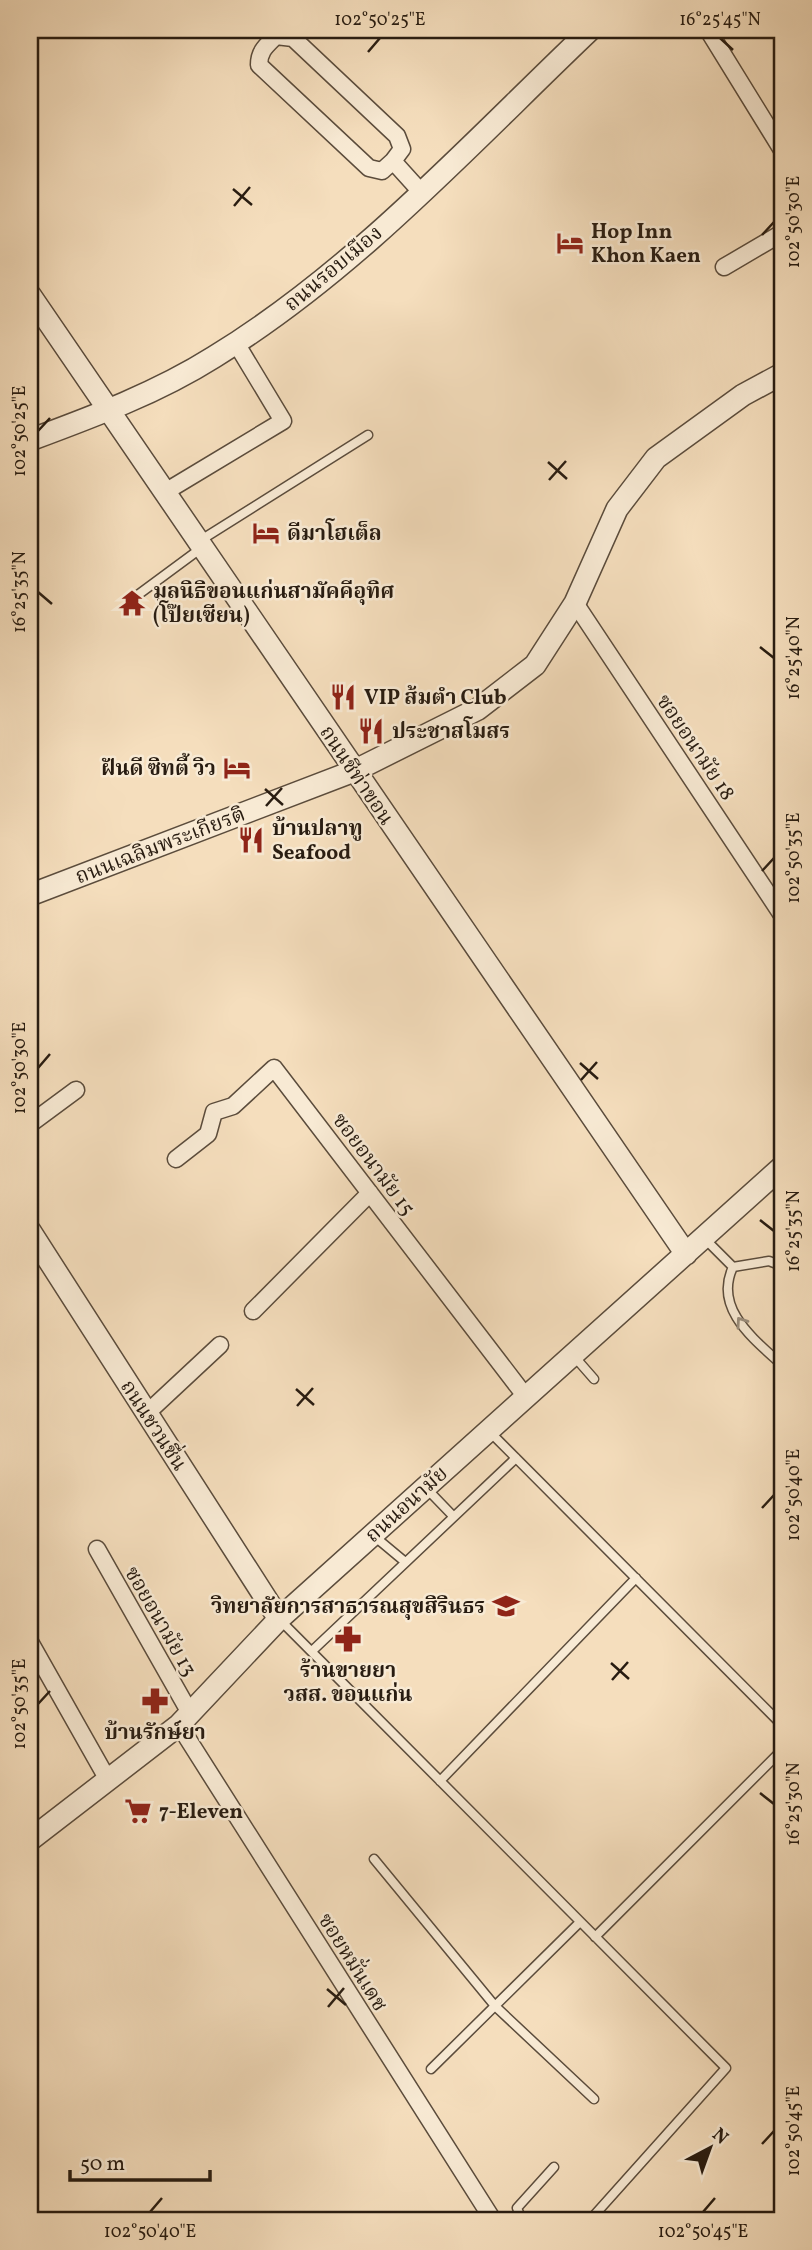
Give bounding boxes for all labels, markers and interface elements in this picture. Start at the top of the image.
text: 102°50'25"E [334,8,426,33]
text: 16°25'45"N [679,8,761,33]
text: 102°50'30"E [782,176,807,268]
place label: Hop Inn Khon Kaen [591,218,701,271]
street label: ถนนรอบเมือง [279,219,389,319]
hotel icon: Hop Inn Khon Kaen [555,228,585,258]
text: 102°50'25"E [8,385,33,477]
hotel icon: ดีมาโฮเต็ล [251,518,281,548]
place label: ดีมาโฮเต็ล [287,518,382,549]
text: 16°25'35"N [8,551,33,633]
place label: มูลนิธิขอนแก่นสามัคคีอุทิศ (โป๊ยเซียน) [153,578,394,631]
temple icon: มูลนิธิขอนแก่นสามัคคีอุทิศ (โป๊ยเซียน) [117,588,147,618]
text: 16°25'40"N [782,616,807,700]
restaurant icon: VIP ส้มตำ Club [328,682,358,712]
place label: VIP ส้มตำ Club [364,684,507,713]
street label: ซอยอนามัย 18 [649,689,741,807]
restaurant icon: ประชาสโมสร [356,716,386,746]
place label: ประชาสโมสร [392,716,510,747]
street label: ถนนชีท่าขอน [312,720,400,832]
place label: ฝันดี ซิทตี้ วิว [101,752,216,784]
hotel icon: ฝันดี ซิทตี้ วิว [222,753,252,783]
street label: ถนนเฉลิมพระเกียรติ [71,801,250,892]
text: 102°50'35"E [782,812,807,904]
place label: บ้านปลาทู Seafood [272,815,363,868]
restaurant icon: บ้านปลาทู Seafood [236,825,266,855]
text: 102°50'30"E [8,1022,33,1114]
street label: ซอยอนามัย 15 [325,1108,421,1222]
text: 16°25'35"N [782,1190,807,1272]
one-way arrow [737,1318,749,1330]
street label: ถนนชวนชื่น [112,1373,196,1477]
text: 102°50'40"E [782,1449,807,1541]
street label: ถนนอนามัย [359,1460,455,1550]
street label: ซอยอนามัย 13 [117,1561,203,1682]
school or university icon: วิทยาลัยการสาธารณสุขสิรินธร [491,1591,521,1621]
place label: วิทยาลัยการสาธารณสุขสิรินธร [211,1593,485,1622]
pharmacy icon: ร้านขายยา วสส. ขอนแก่น [333,1624,363,1654]
place label: ร้านขายยา วสส. ขอนแก่น [284,1657,412,1710]
text: 102°50'35"E [8,1658,33,1750]
pharmacy icon: บ้านรักษ์ยา [140,1686,170,1716]
place label: บ้านรักษ์ยา [104,1719,206,1748]
text: 16°25'30"N [782,1762,807,1846]
supermarket icon: 7-Eleven [123,1796,153,1826]
place label: 7-Eleven [159,1798,243,1827]
street label: ซอยหมั่นเดช [310,1906,396,2018]
text: 102°50'45"E [782,2086,807,2176]
north arrow [676,2114,746,2184]
text: N [706,2122,734,2151]
scale bar [70,2138,210,2182]
text: 50 m [80,2150,125,2179]
text: 102°50'40"E [104,2220,196,2245]
text: 102°50'45"E [658,2220,748,2245]

